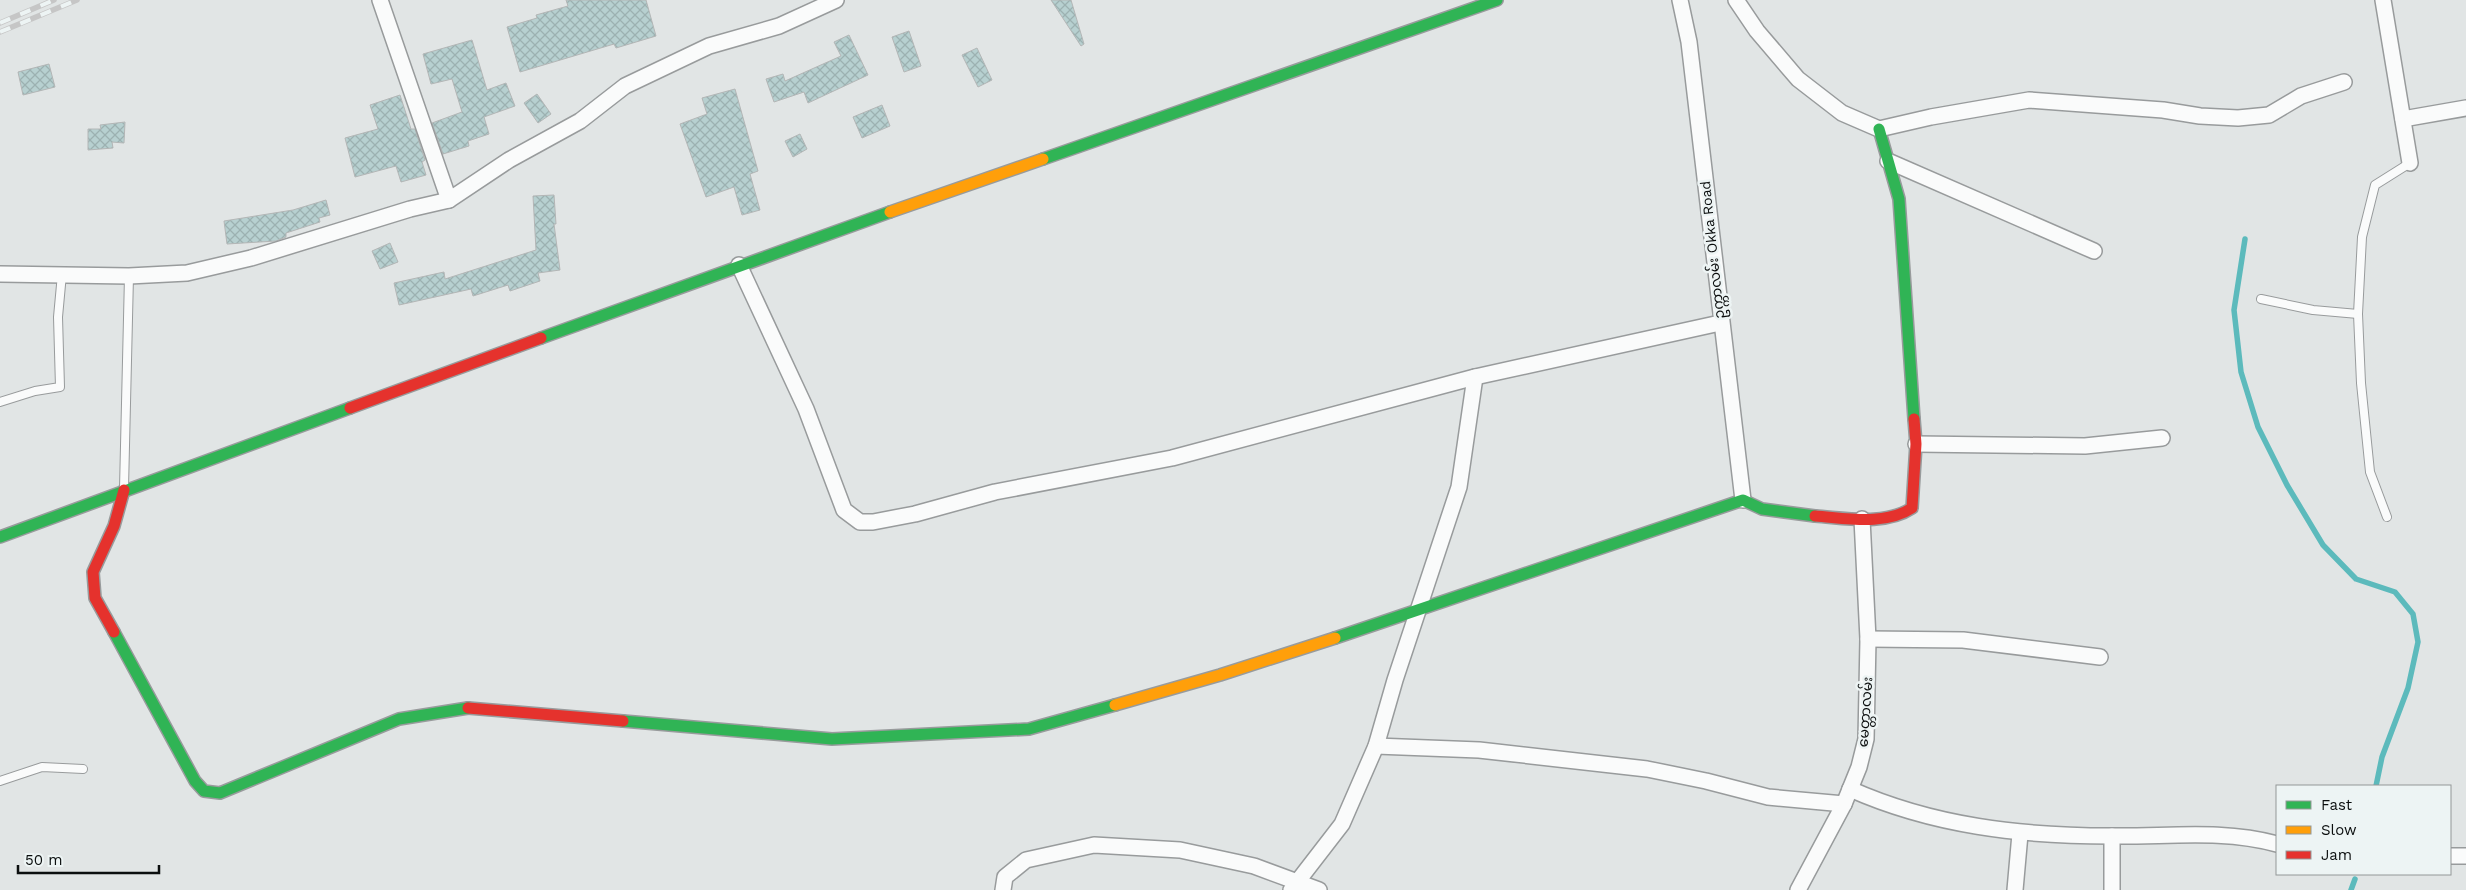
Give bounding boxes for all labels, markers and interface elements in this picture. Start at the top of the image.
street label: ဥက္ကာလမ်း Okka Road [1695,180,1731,320]
street label: မေတ္တာလမ်း [1853,676,1879,748]
legend [2276,785,2451,875]
text: Fast [2321,796,2353,814]
text: Slow [2321,821,2357,839]
scale bar [18,842,159,874]
text: Jam [2321,846,2352,864]
text: 50 m [25,851,62,869]

